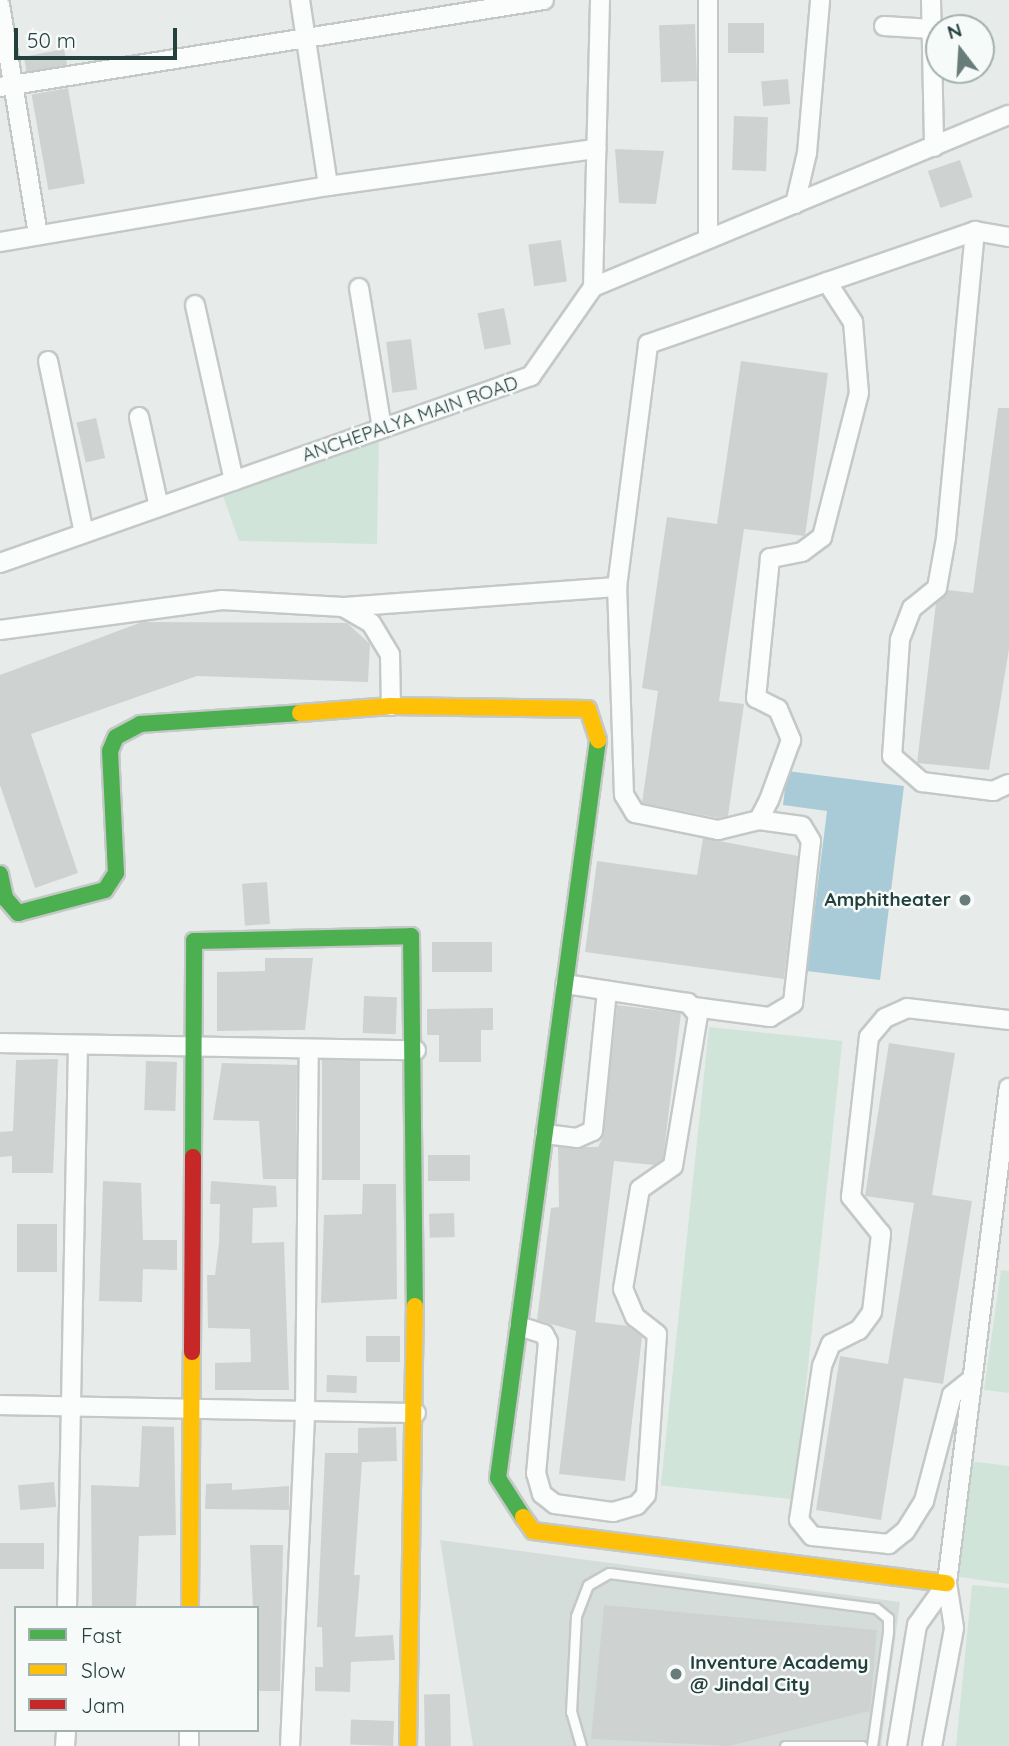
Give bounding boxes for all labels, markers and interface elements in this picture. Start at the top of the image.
scale bar [18,14,180,58]
north arrow [925,14,995,84]
text: N [944,17,965,44]
text: 50 m [27,27,76,53]
street label: ANCHEPALYA MAIN ROAD [299,371,521,467]
place label: Amphitheater [825,889,951,911]
marker: Amphitheater [957,892,973,908]
legend [14,1606,259,1732]
text: Fast [81,1622,122,1648]
place label: Inventure Academy @ Jindal City [690,1652,869,1696]
text: Slow [81,1657,126,1683]
marker: Inventure Academy @ Jindal City [668,1666,684,1682]
text: Jam [81,1692,125,1718]

